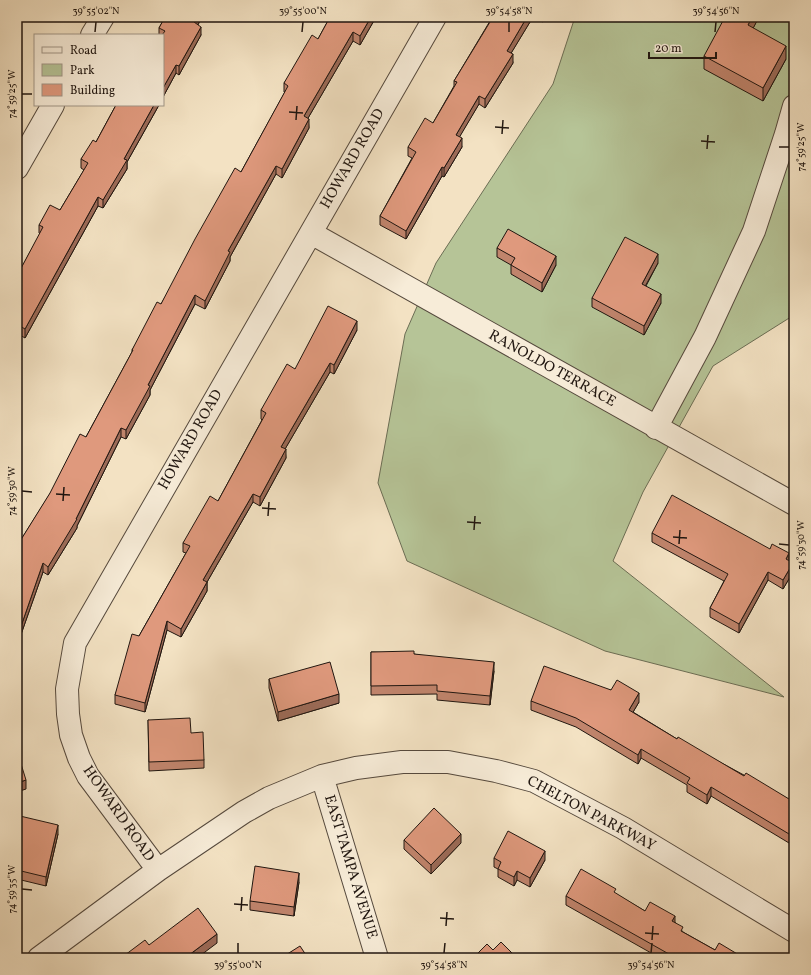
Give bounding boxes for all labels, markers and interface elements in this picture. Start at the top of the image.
text: 39°55'02"N [72,4,120,18]
text: 39°55'00"N [279,4,328,18]
text: 39°54'58"N [486,4,533,18]
text: 39°54'56"N [693,4,740,18]
legend [34,34,164,106]
scale bar [649,34,716,60]
text: 20 m [655,41,682,57]
text: Road [70,43,97,59]
text: Park [70,63,95,79]
text: 74°59'25"W [5,70,19,118]
text: Building [70,83,115,99]
street label: HOWARD ROAD [316,105,390,213]
text: 74°59'25"W [794,123,808,171]
street label: RANOLDO TERRACE [484,325,620,413]
street label: HOWARD ROAD [154,386,228,494]
text: 74°59'30"W [5,466,19,516]
text: 74°59'30"W [794,520,808,570]
street label: HOWARD ROAD [77,762,159,866]
street label: CHELTON PARKWAY [523,771,660,857]
street label: EAST TAMPA AVENUE [318,792,382,942]
text: 74°59'35"W [5,865,19,913]
text: 39°55'00"N [214,958,263,972]
text: 39°54'58"N [421,958,468,972]
text: 39°54'56"N [628,958,675,972]

